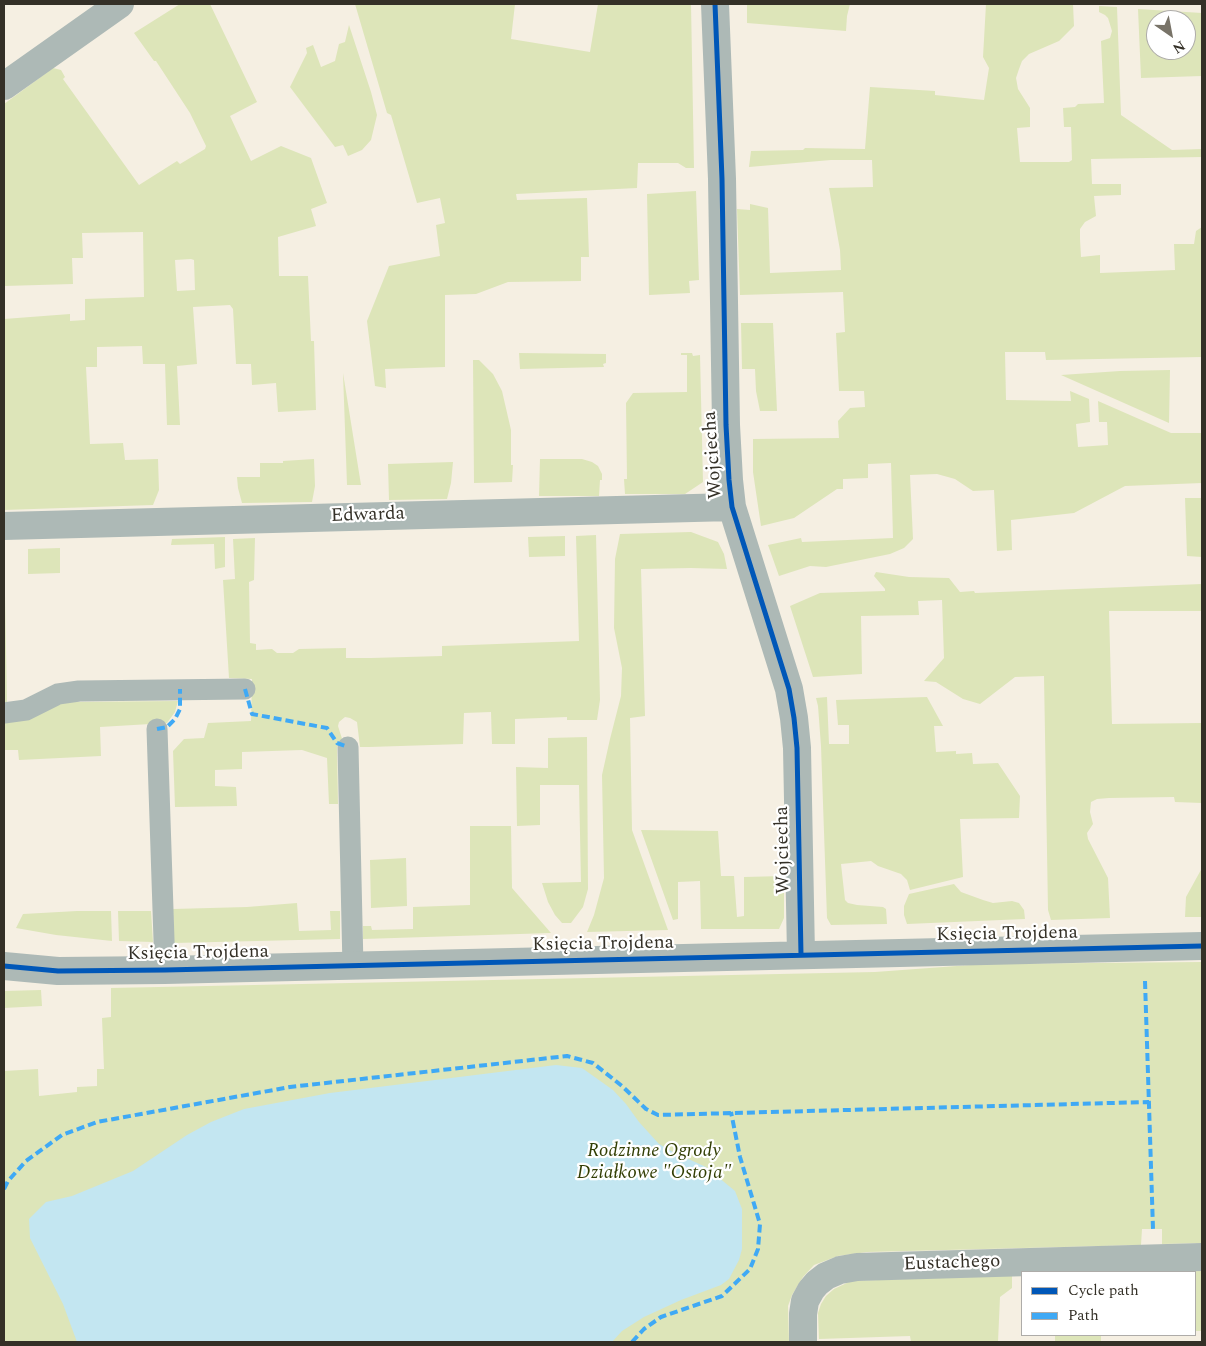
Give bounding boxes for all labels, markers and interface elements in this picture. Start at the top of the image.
north arrow [1146,10,1196,60]
text: N [1168,35,1189,59]
street label: Wojciecha [700,410,728,500]
street label: Edwarda [331,503,405,529]
street label: Wojciecha [772,806,796,894]
street label: Księcia Trojdena [936,922,1078,948]
street label: Księcia Trojdena [532,932,674,958]
street label: Księcia Trojdena [127,941,269,967]
park label: Rodzinne Ogrody Działkowe "Ostoja" [577,1141,731,1185]
street label: Eustachego [903,1251,1001,1277]
legend [1021,1271,1196,1336]
text: Cycle path [1068,1279,1139,1302]
text: Path [1068,1304,1099,1327]

